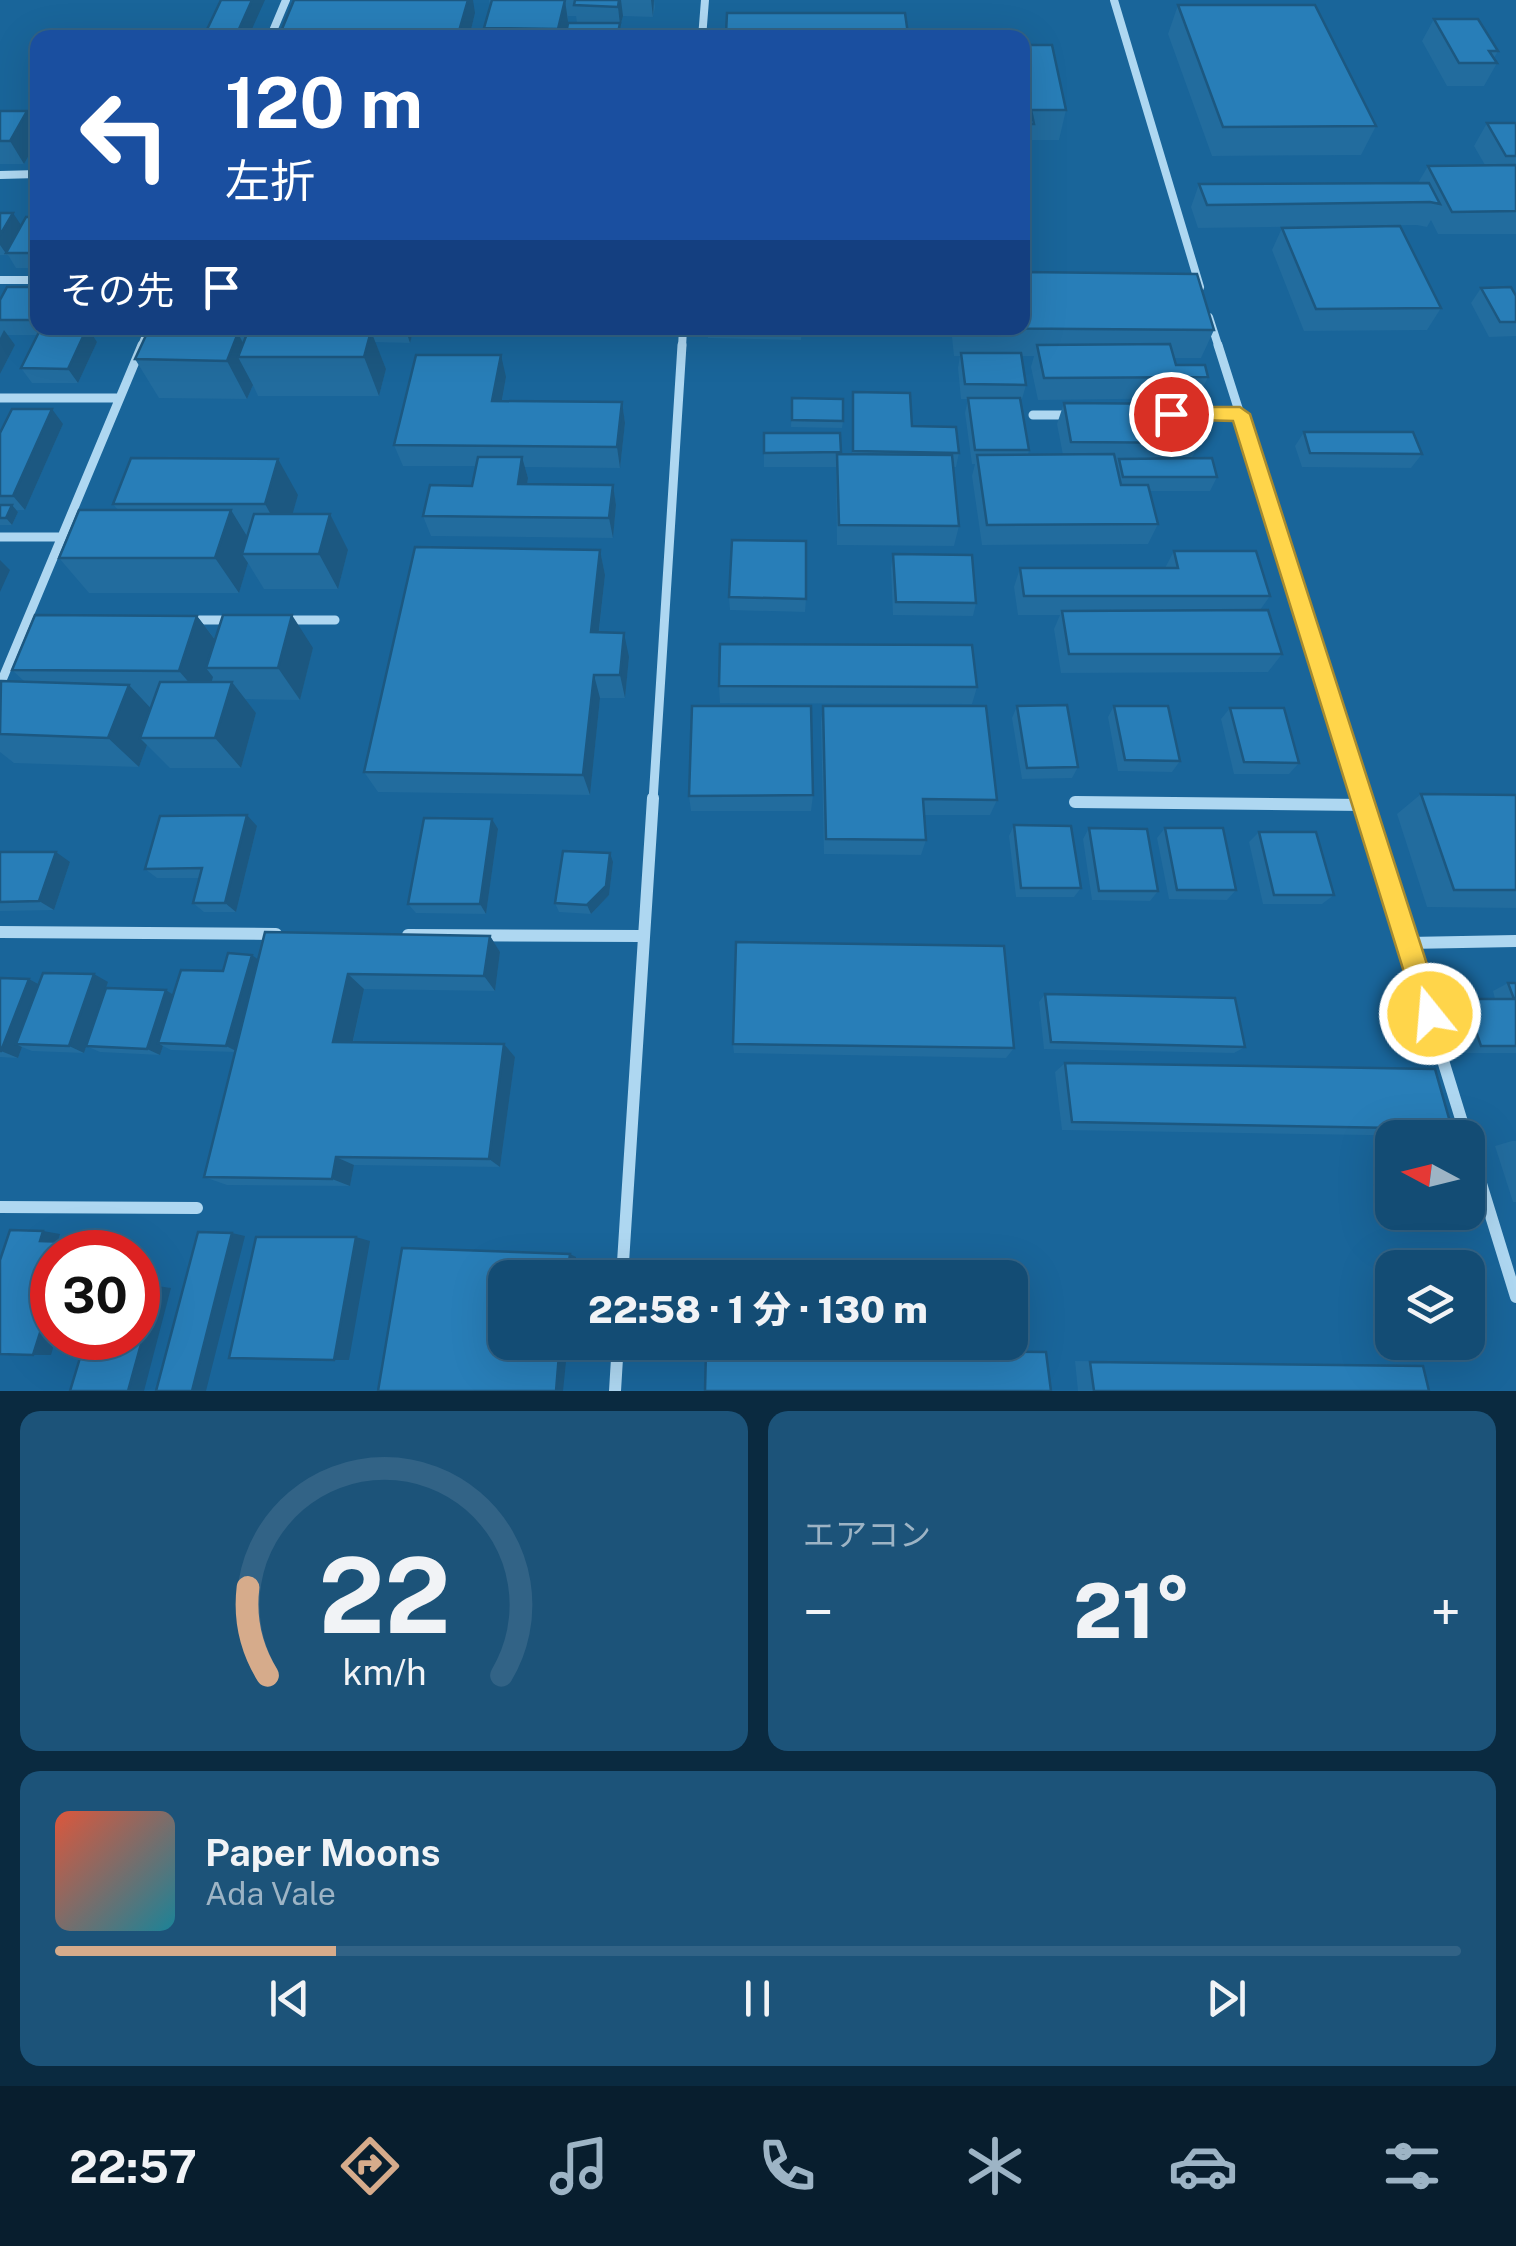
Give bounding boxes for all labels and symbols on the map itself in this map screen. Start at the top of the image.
pin [1129,372,1214,457]
position arrow [1378,962,1482,1066]
north arrow [1375,1120,1485,1230]
speed limit sign: 30 [30,1230,160,1360]

